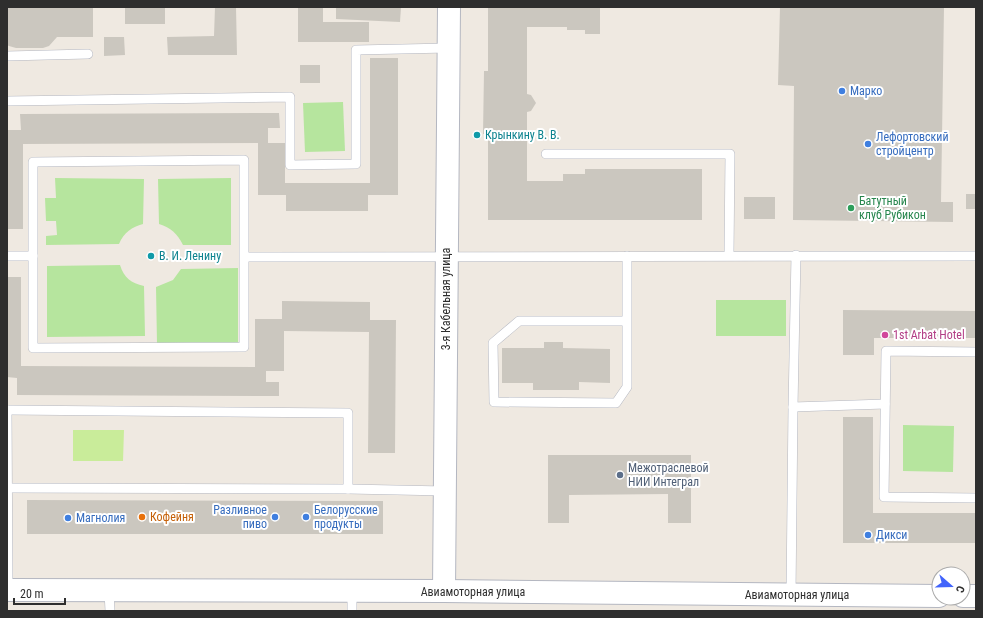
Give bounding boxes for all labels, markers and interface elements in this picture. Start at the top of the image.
place label: Марко [850,84,882,98]
marker: Марко [837,86,847,96]
place label: Крынкину В. В. [485,128,560,142]
marker: Крынкину В. В. [472,130,482,140]
place label: Лефортовский стройцентр [876,130,949,158]
marker: Лефортовский стройцентр [863,139,873,149]
place label: Батутный клуб Рубикон [859,194,926,222]
marker: Батутный клуб Рубикон [846,203,856,213]
street label: 3-я Кабельная улица [439,247,453,350]
place label: В. И. Ленину [159,249,221,263]
marker: В. И. Ленину [146,251,156,261]
place label: 1st Arbat Hotel [893,328,965,342]
marker: 1st Arbat Hotel [880,330,890,340]
place label: Межотраслевой НИИ Интеграл [628,461,709,489]
marker: Межотраслевой НИИ Интеграл [615,470,625,480]
place label: Разливное пиво [213,503,267,531]
place label: Белорусские продукты [314,503,378,531]
place label: Кофейня [150,510,194,524]
place label: Магнолия [76,511,125,525]
marker: Кофейня [137,512,147,522]
marker: Разливное пиво [270,512,280,522]
marker: Белорусские продукты [301,512,311,522]
marker: Магнолия [63,513,73,523]
place label: Дикси [876,528,907,542]
marker: Дикси [863,530,873,540]
north arrow [931,566,971,606]
scale bar [14,580,65,606]
text: С [953,584,967,594]
street label: Авиамоторная улица [421,585,526,599]
text: 20 m [20,587,44,601]
street label: Авиамоторная улица [745,588,850,602]

